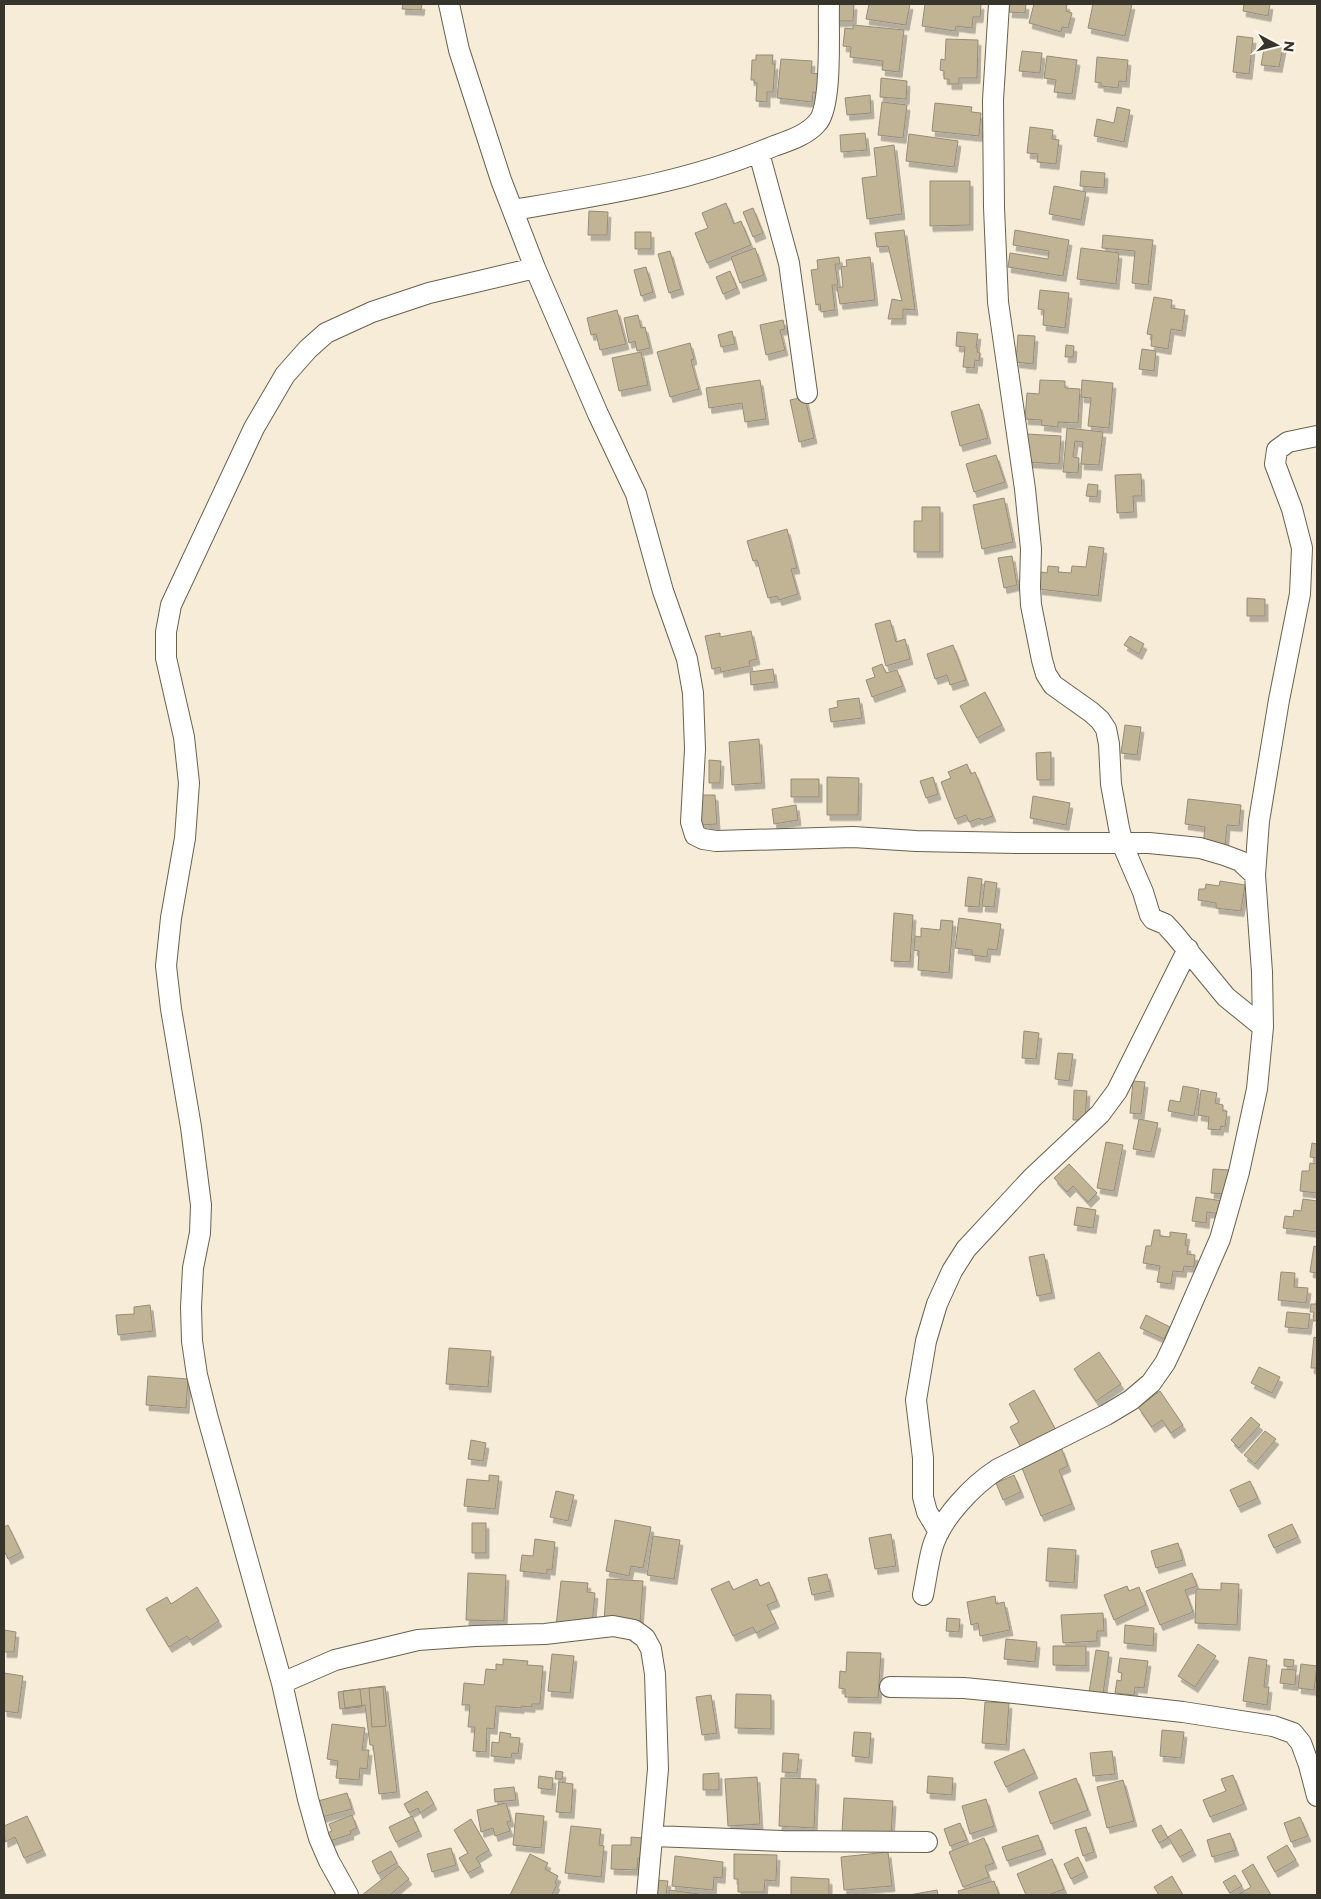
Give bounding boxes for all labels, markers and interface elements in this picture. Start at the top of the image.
north arrow [1251,20,1301,70]
text: N [1279,40,1299,53]

